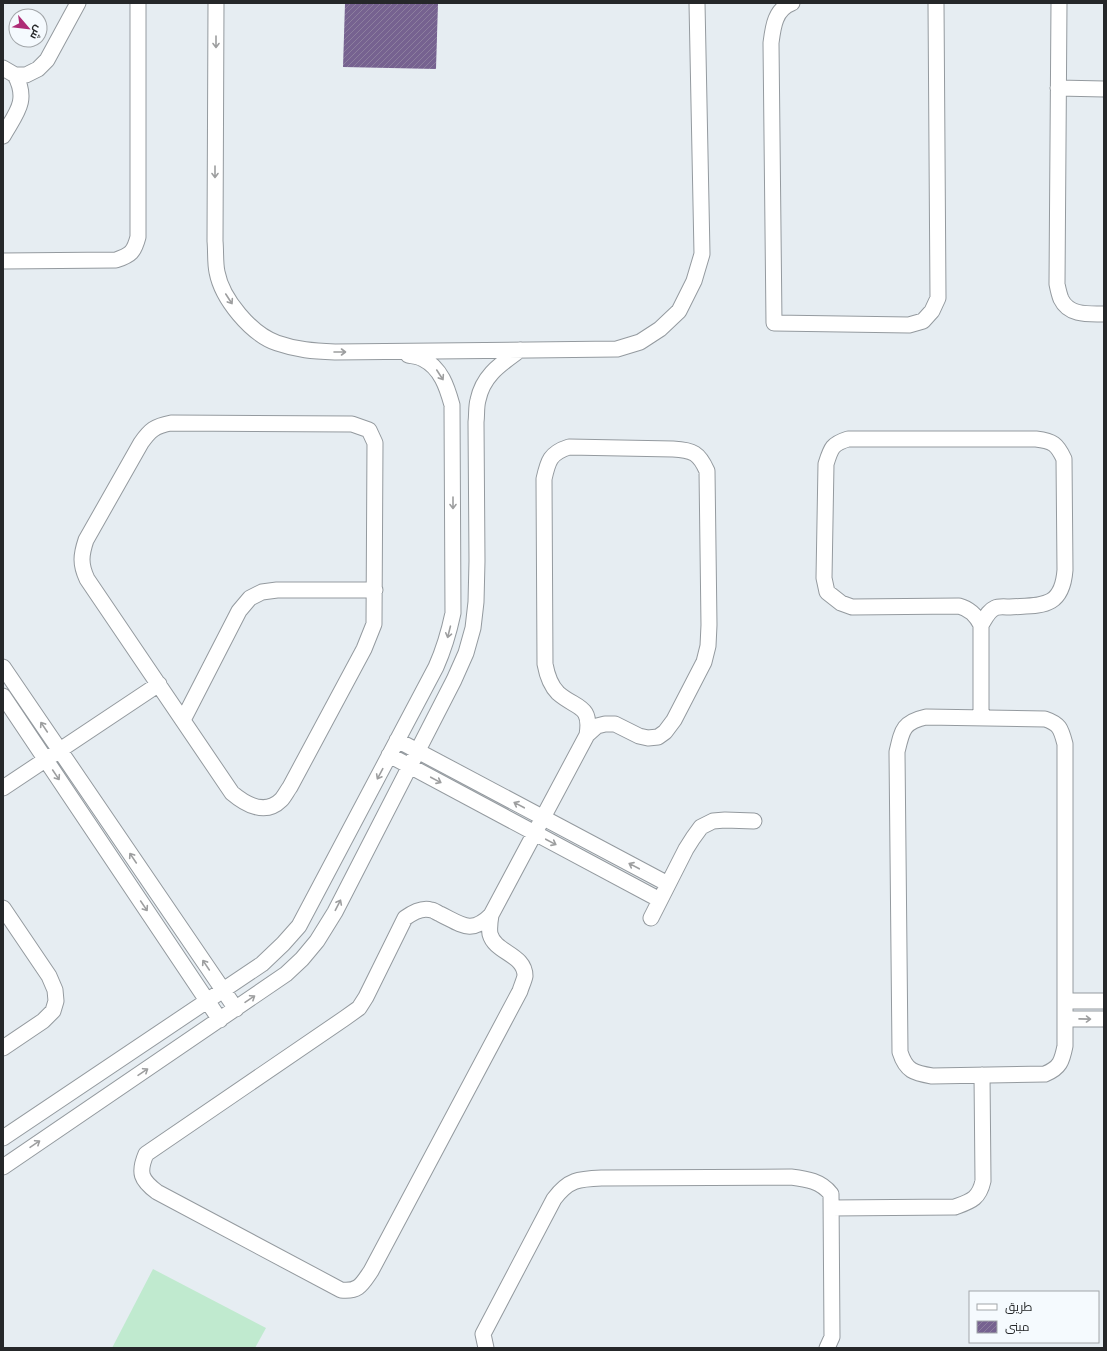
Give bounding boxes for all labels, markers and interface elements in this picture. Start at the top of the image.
north arrow [8,8,48,48]
text: ش [27,23,46,42]
one-way arrow [212,35,220,48]
one-way arrow [211,165,219,178]
one-way arrow [224,294,233,305]
one-way arrow [333,348,346,356]
one-way arrow [436,370,444,381]
one-way arrow [449,496,457,509]
one-way arrow [444,625,452,638]
one-way arrow [40,722,48,733]
one-way arrow [375,768,383,780]
one-way arrow [51,769,60,780]
one-way arrow [430,777,442,785]
one-way arrow [513,800,525,808]
one-way arrow [544,838,556,846]
one-way arrow [129,852,137,863]
one-way arrow [628,862,640,869]
one-way arrow [140,900,148,912]
one-way arrow [334,900,342,912]
one-way arrow [202,960,210,971]
one-way arrow [245,995,256,1003]
one-way arrow [1078,1015,1091,1023]
one-way arrow [137,1067,148,1076]
one-way arrow [29,1140,40,1148]
legend [969,1291,1099,1343]
text: طريق [1005,1299,1033,1314]
text: مبنى [1005,1319,1030,1334]

